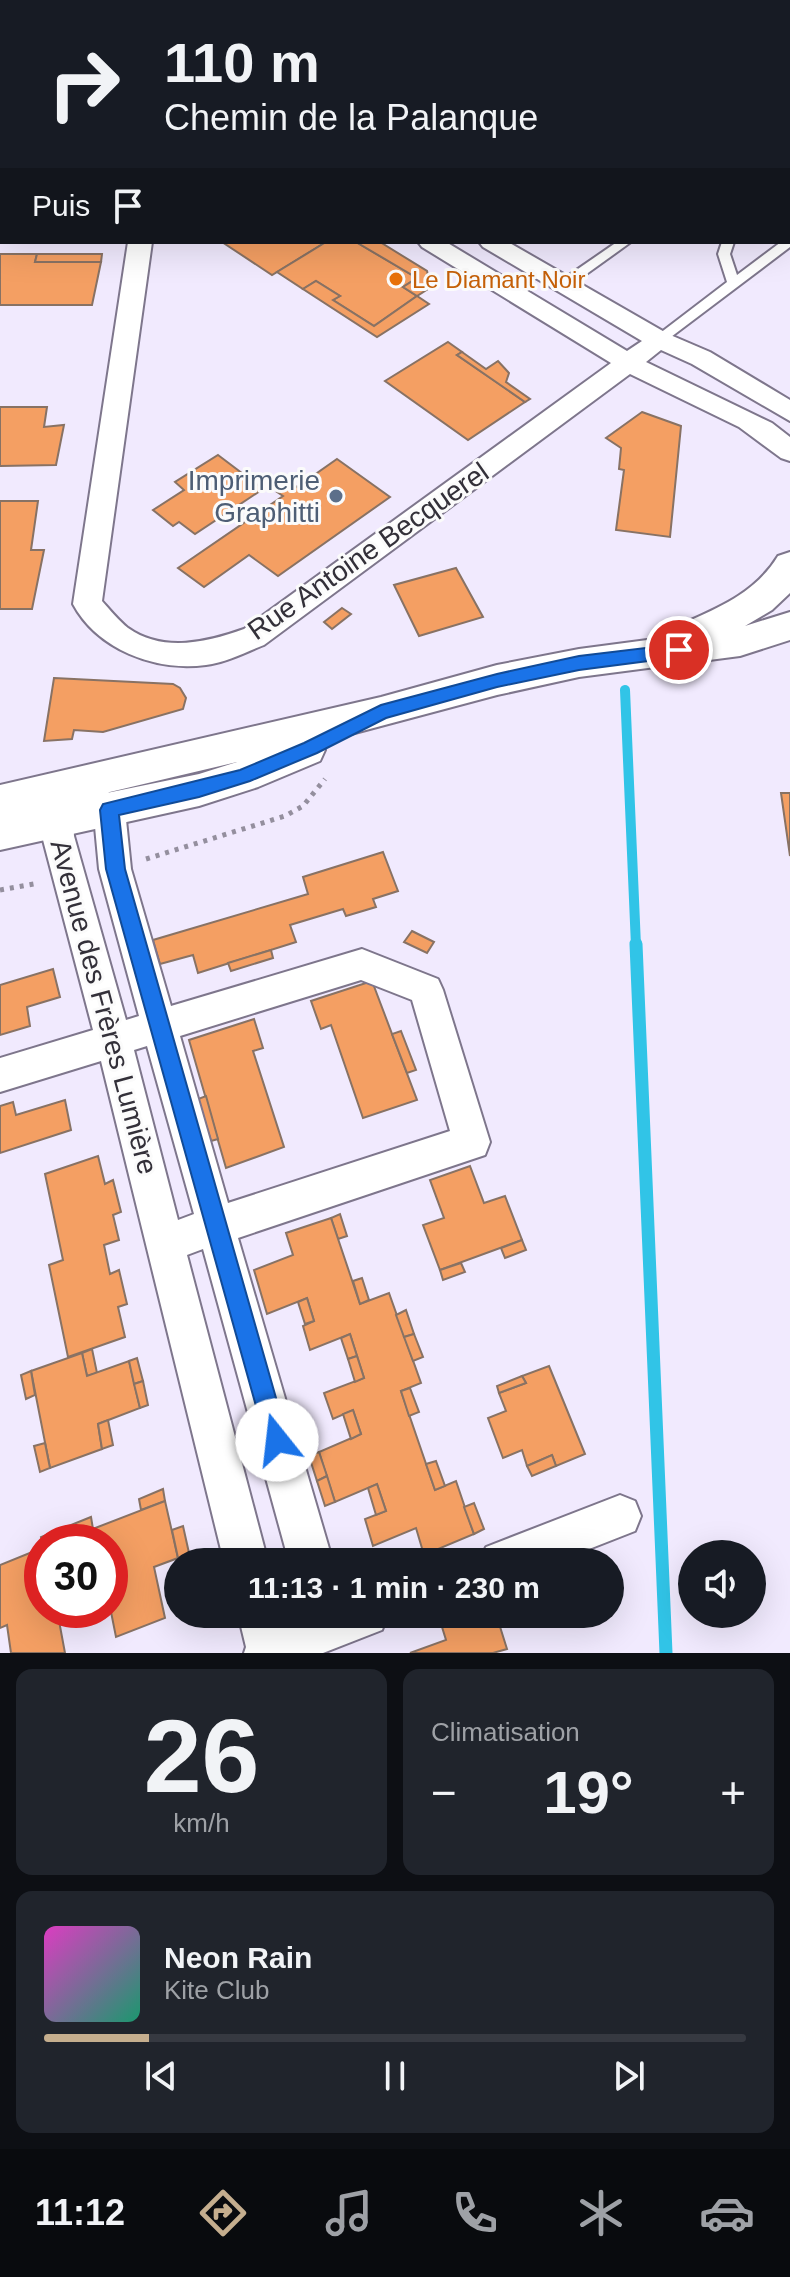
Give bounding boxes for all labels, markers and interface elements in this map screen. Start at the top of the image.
text: 110 m [164,31,320,94]
icon: right [32,32,136,136]
text: Chemin de la Palanque [164,97,538,138]
icon: arrive [106,184,150,228]
text: Puis [32,189,90,222]
place label: Le Diamant Noir [412,266,585,293]
marker: Le Diamant Noir [387,270,405,288]
street label: Rue Antoine Becquerel [242,456,494,646]
place label: Imprimerie Graphitti [188,465,320,528]
marker: Imprimerie Graphitti [327,487,345,505]
pin [645,616,713,684]
icon: arrive [657,628,701,672]
street label: Avenue des Frères Lumière [44,836,164,1178]
position arrow [235,1398,319,1482]
speed limit sign: 30 [24,1524,128,1628]
map controls [678,1540,766,1628]
button: sound [678,1540,766,1628]
text: 11:13 · 1 min · 230 m [248,1571,540,1604]
text: 26 [144,1698,259,1814]
text: Climatisation [431,1717,580,1747]
text: 19° [543,1759,634,1826]
text: − [431,1768,457,1817]
text: + [720,1768,746,1817]
text: km/h [173,1808,230,1838]
text: Neon Rain [164,1941,312,1974]
text: Kite Club [164,1975,270,2005]
icon: previous [139,2054,183,2098]
icon: pause [373,2054,417,2098]
icon: next [607,2054,651,2098]
icon: directions [195,2185,251,2241]
icon: music [321,2185,377,2241]
icon: phone [447,2185,503,2241]
icon: climate [573,2185,629,2241]
icon: car [699,2185,755,2241]
text: 11:12 [35,2192,125,2233]

